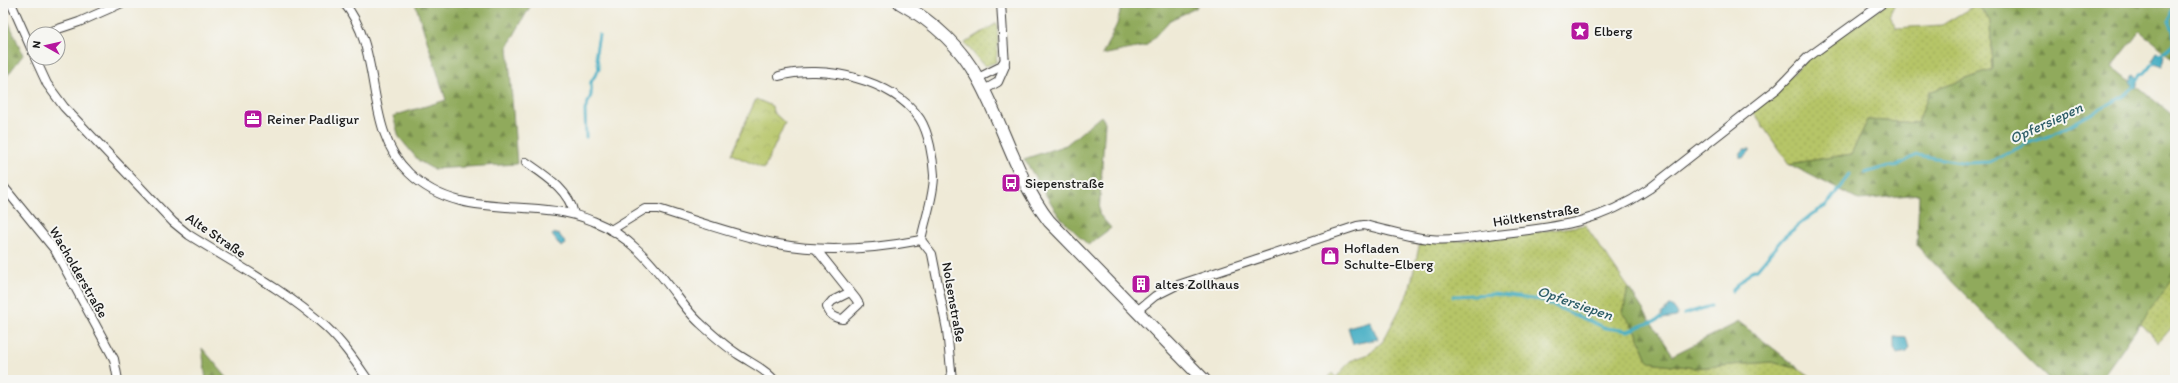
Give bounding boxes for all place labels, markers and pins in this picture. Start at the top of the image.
place icon: Elberg [1569,20,1591,42]
place label: Elberg [1594,23,1633,40]
office icon: Reiner Padligur [242,108,264,130]
place label: Reiner Padligur [267,111,360,128]
bus stop icon: Siepenstraße [1000,172,1022,194]
place label: Siepenstraße [1025,175,1104,192]
place label: Hofladen Schulte-Elberg [1344,240,1434,273]
shop icon: Hofladen Schulte-Elberg [1319,245,1341,267]
building icon: altes Zollhaus [1130,273,1152,295]
place label: altes Zollhaus [1155,276,1239,293]

